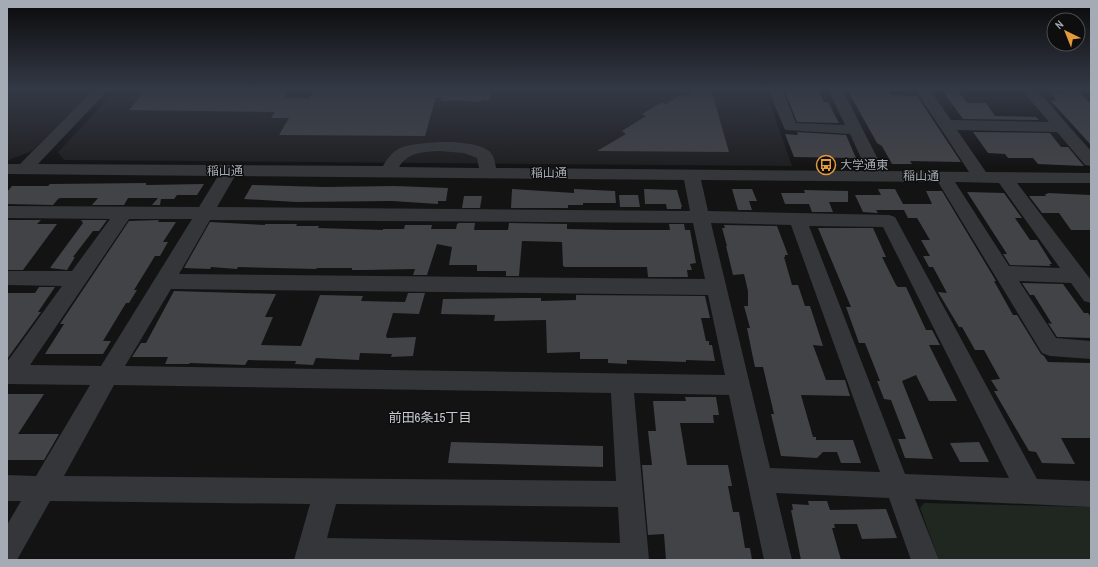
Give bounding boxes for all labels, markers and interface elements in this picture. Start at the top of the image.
north arrow [1046,12,1086,52]
text: N [1052,17,1066,32]
bus stop icon: 大学通東 [815,154,837,176]
place label: 大学通東 [840,157,888,173]
street label: 稲山通 [207,163,243,179]
street label: 稲山通 [531,165,567,181]
street label: 稲山通 [903,168,939,184]
district label: 前田6条15丁目 [389,409,471,426]

